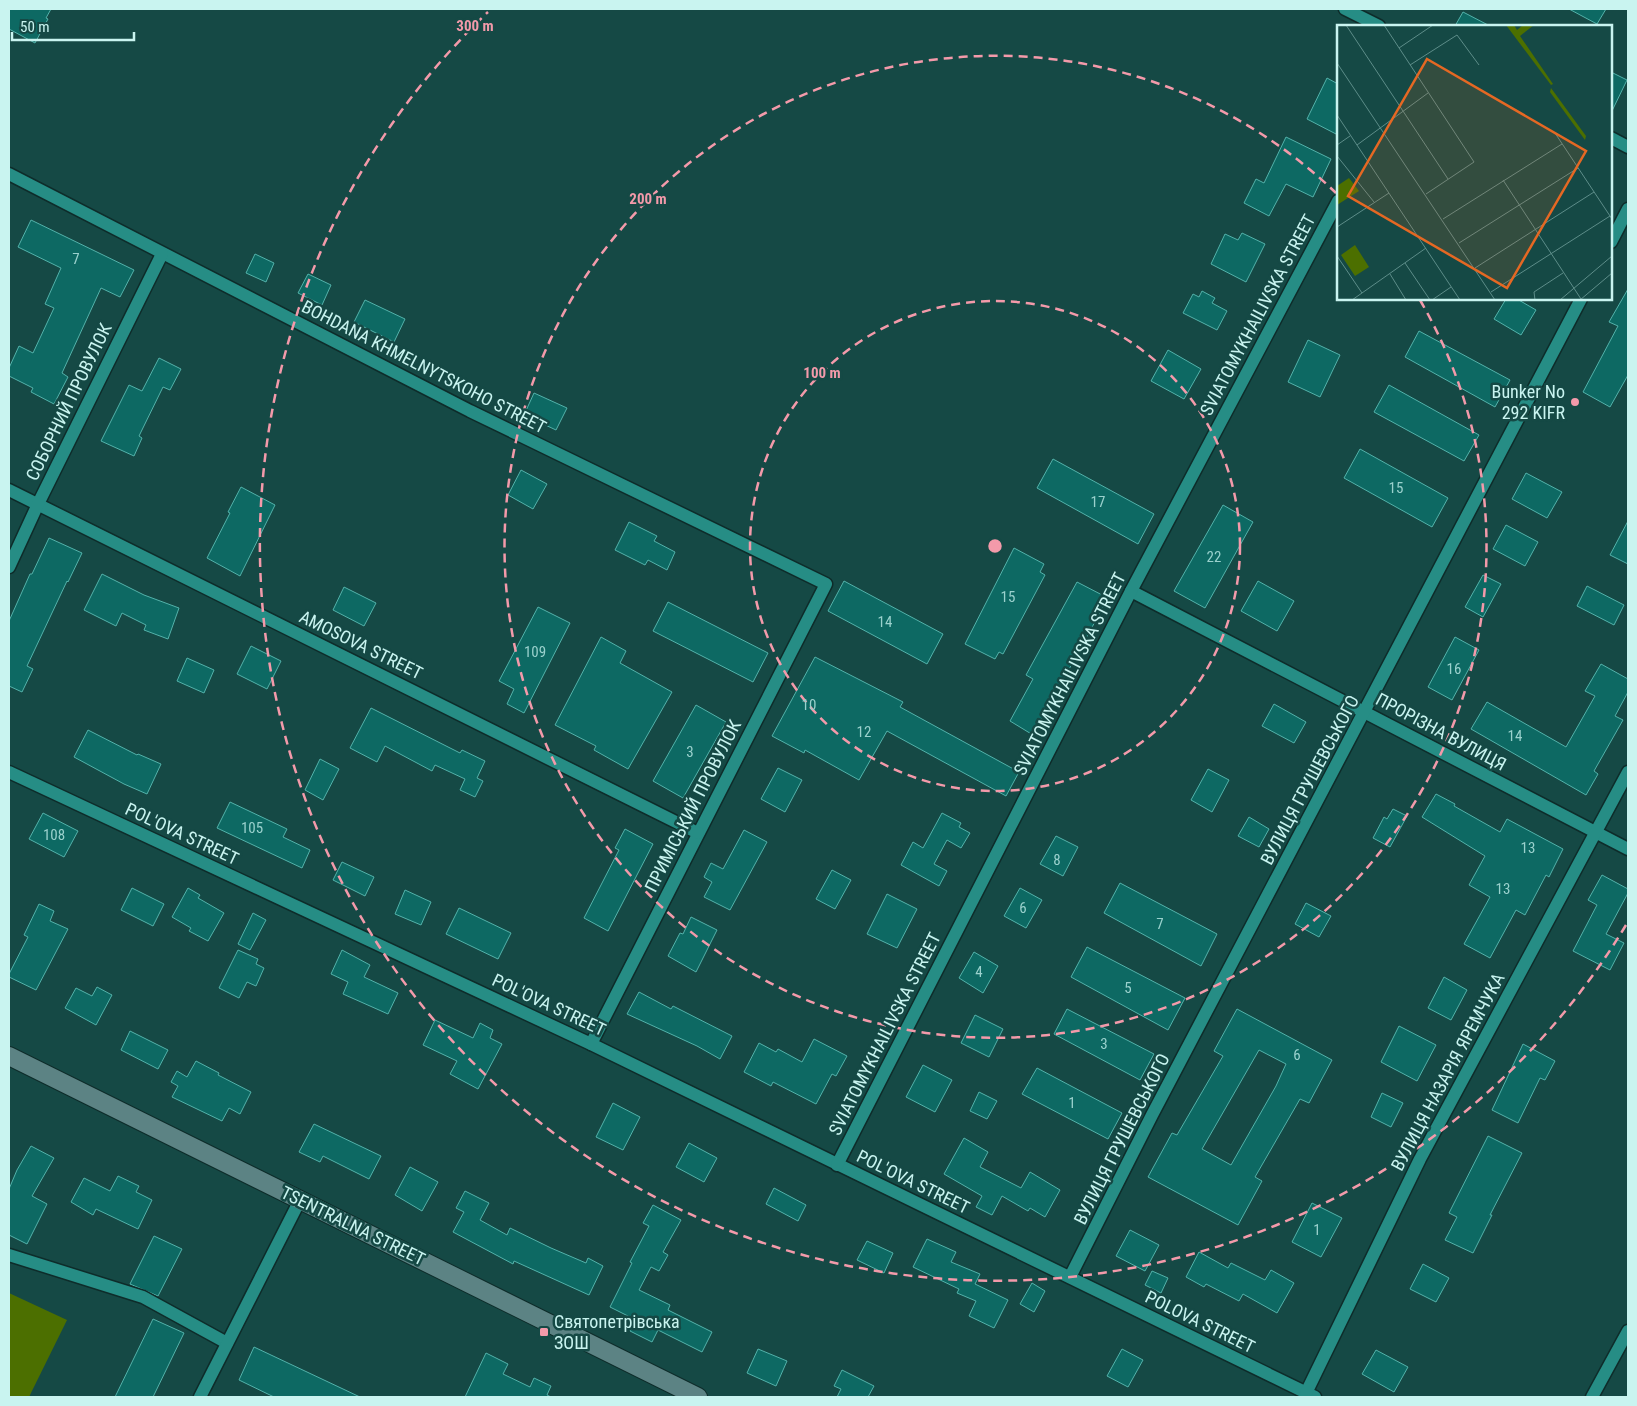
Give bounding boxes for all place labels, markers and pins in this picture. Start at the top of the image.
place label: Bunker No 292 KIFR [1492,381,1565,423]
marker: Bunker No 292 KIFR [1569,396,1581,408]
centre of rings [986,537,1004,555]
place label: Святопетрівська ЗОШ [554,1311,680,1353]
marker: Святопетрівська ЗОШ [538,1326,550,1338]

